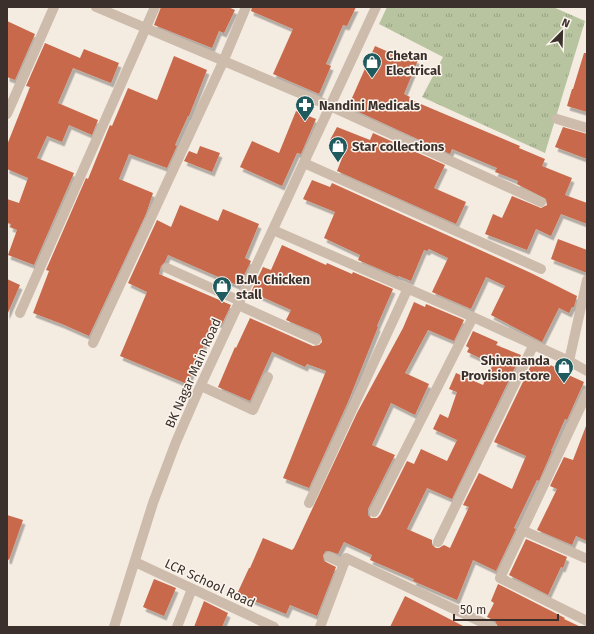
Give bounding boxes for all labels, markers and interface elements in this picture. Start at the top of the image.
north arrow [542,12,582,52]
text: N [560,16,572,31]
place label: Chetan Electrical [386,48,441,78]
shop icon: Chetan Electrical [361,51,383,79]
pharmacy icon: Nandini Medicals [294,94,316,122]
place label: Nandini Medicals [319,98,421,113]
shop icon: Star collections [327,135,349,163]
place label: Star collections [352,139,445,154]
place label: B.M. Chicken stall [236,272,310,302]
shop icon: B.M. Chicken stall [211,275,233,303]
street label: BK Nagar Main Road [162,316,224,430]
place label: Shivananda Provision store [461,353,550,383]
shop icon: Shivananda Provision store [553,356,575,384]
street label: LCR School Road [163,556,257,610]
scale bar [454,596,558,622]
text: 50 m [460,603,486,617]

